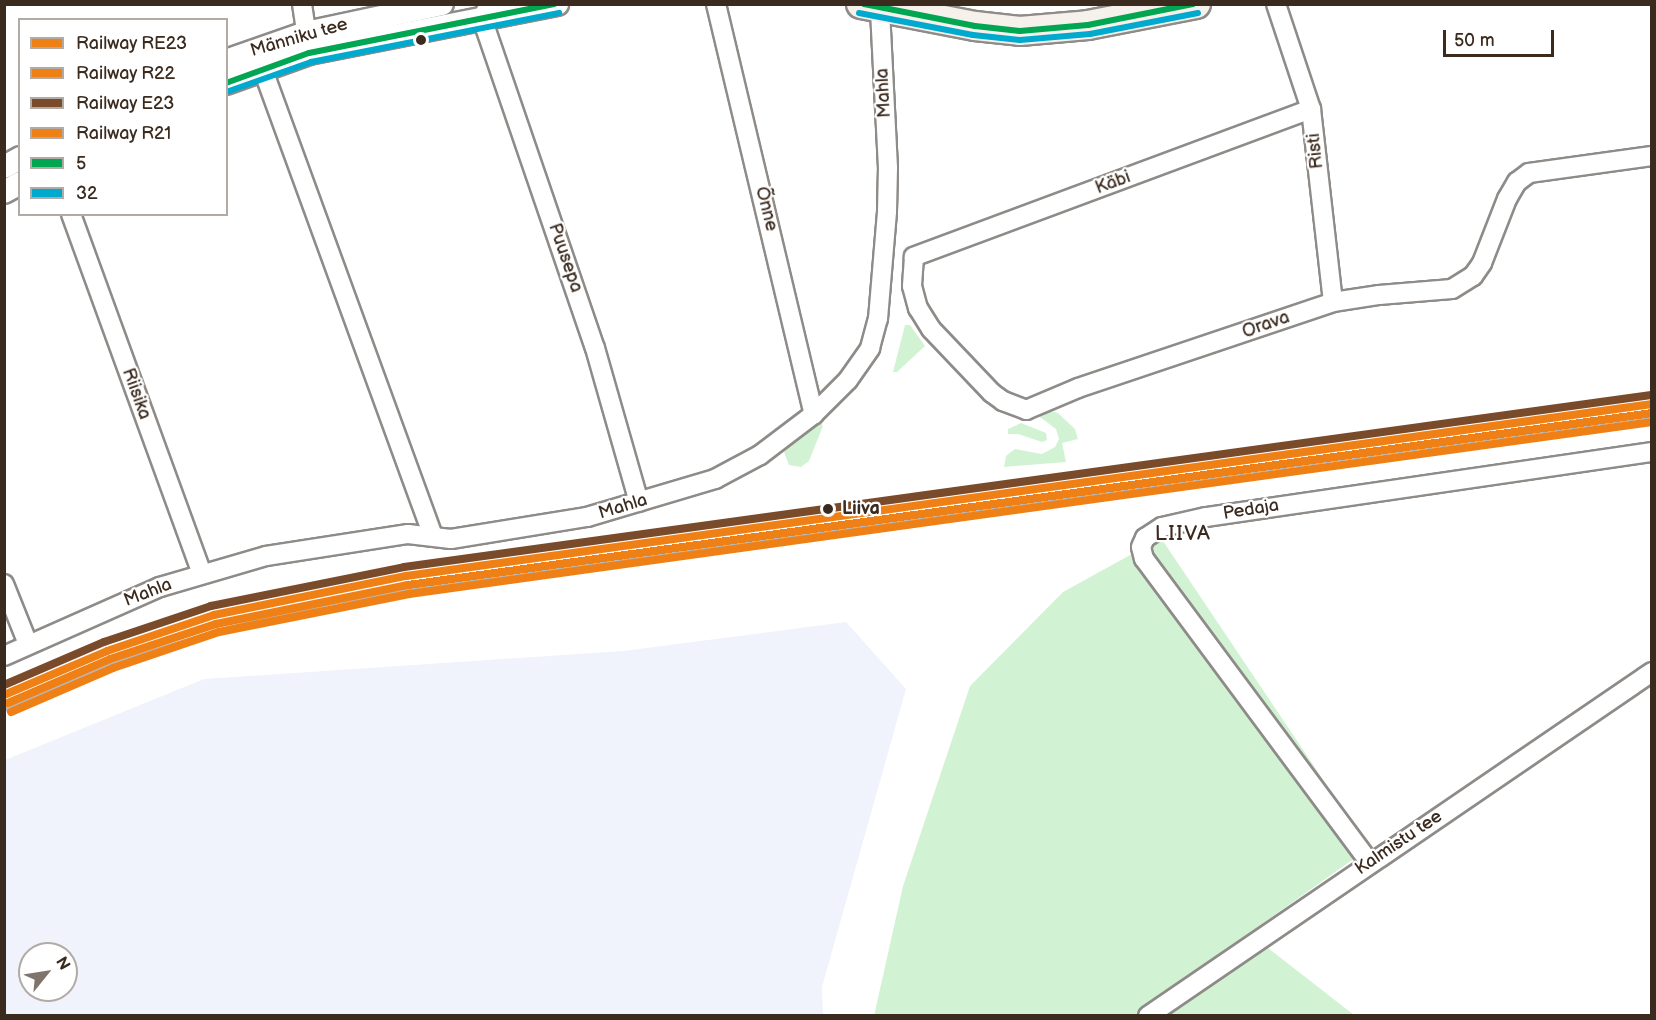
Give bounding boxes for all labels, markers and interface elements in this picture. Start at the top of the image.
street label: Männiku tee [248,14,350,62]
legend [18,18,228,216]
scale bar [1446,18,1557,56]
text: 50 m [1454,30,1495,51]
text: Railway RE23 [76,33,187,54]
unlabelled marker [415,34,427,46]
text: Railway R22 [76,63,175,84]
street label: Mahla [872,68,896,118]
text: Railway E23 [76,93,174,114]
text: Railway R21 [76,123,171,144]
street label: Risti [1303,132,1329,170]
text: 5 [76,153,86,174]
street label: Käbi [1092,167,1134,199]
text: 32 [76,183,98,204]
street label: Õnne [750,184,782,234]
street label: Puusepa [543,221,587,295]
street label: Orava [1239,307,1293,343]
street label: Riisika [117,365,155,423]
street label: Mahla [596,489,650,525]
street label: Pedaja [1222,495,1280,525]
place label: Liiva [842,498,880,520]
marker: Liiva [819,500,837,518]
district label: LIIVA [1155,521,1211,547]
street label: Mahla [121,574,175,612]
street label: Kalmistu tee [1351,806,1447,880]
north arrow [18,942,78,1002]
text: N [51,954,74,974]

